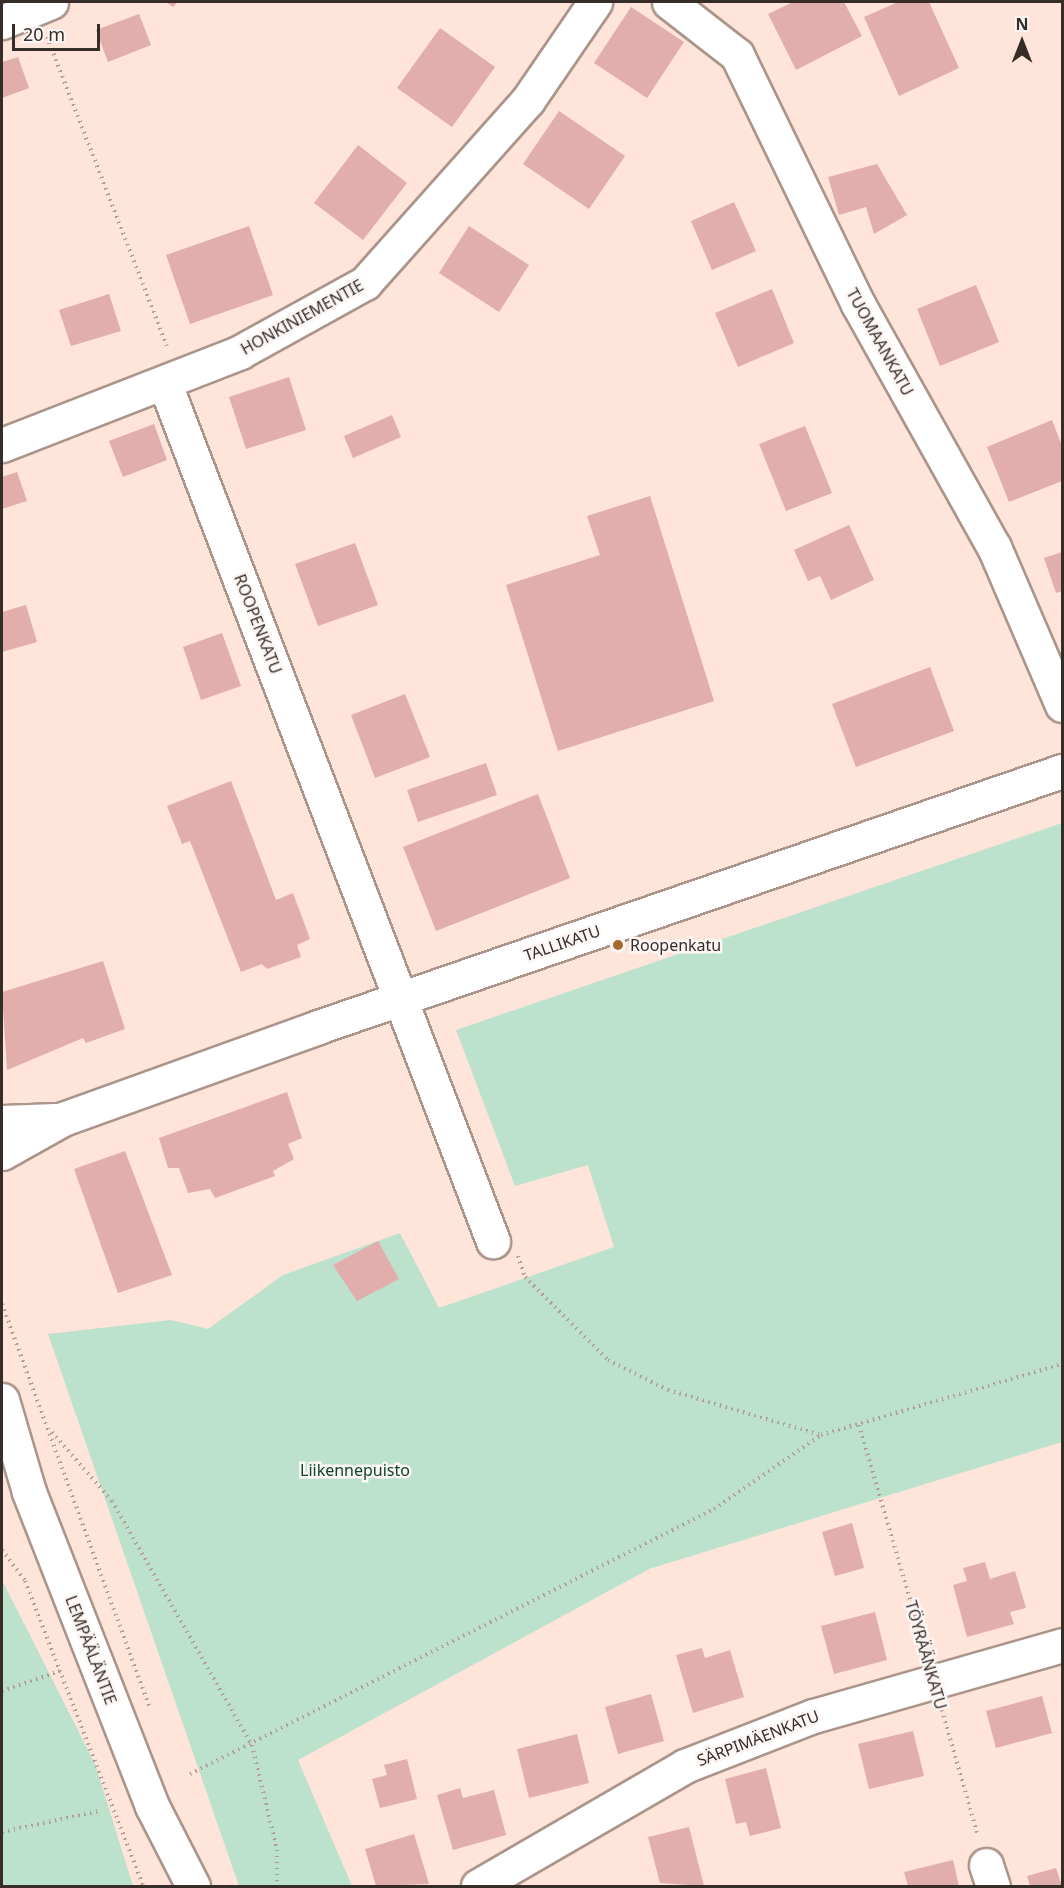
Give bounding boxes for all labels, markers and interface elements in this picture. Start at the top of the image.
scale bar [15,12,104,50]
north arrow [992,12,1052,72]
text: N [1015,13,1029,35]
text: 20 m [23,22,65,46]
street label: HONKINIEMENTIE [237,275,367,359]
street label: TUOMAANKATU [843,285,917,399]
street label: ROOPENKATU [230,571,286,677]
street label: TALLIKATU [521,921,603,965]
place label: Roopenkatu [630,935,721,955]
marker: Roopenkatu [611,938,625,952]
park label: Liikennepuisto [300,1460,410,1480]
street label: LEMPÄÄLÄNTIE [61,1593,121,1707]
street label: TÖYRÄÄNKATU [901,1598,951,1712]
street label: SÄRPIMÄENKATU [694,1706,822,1770]

